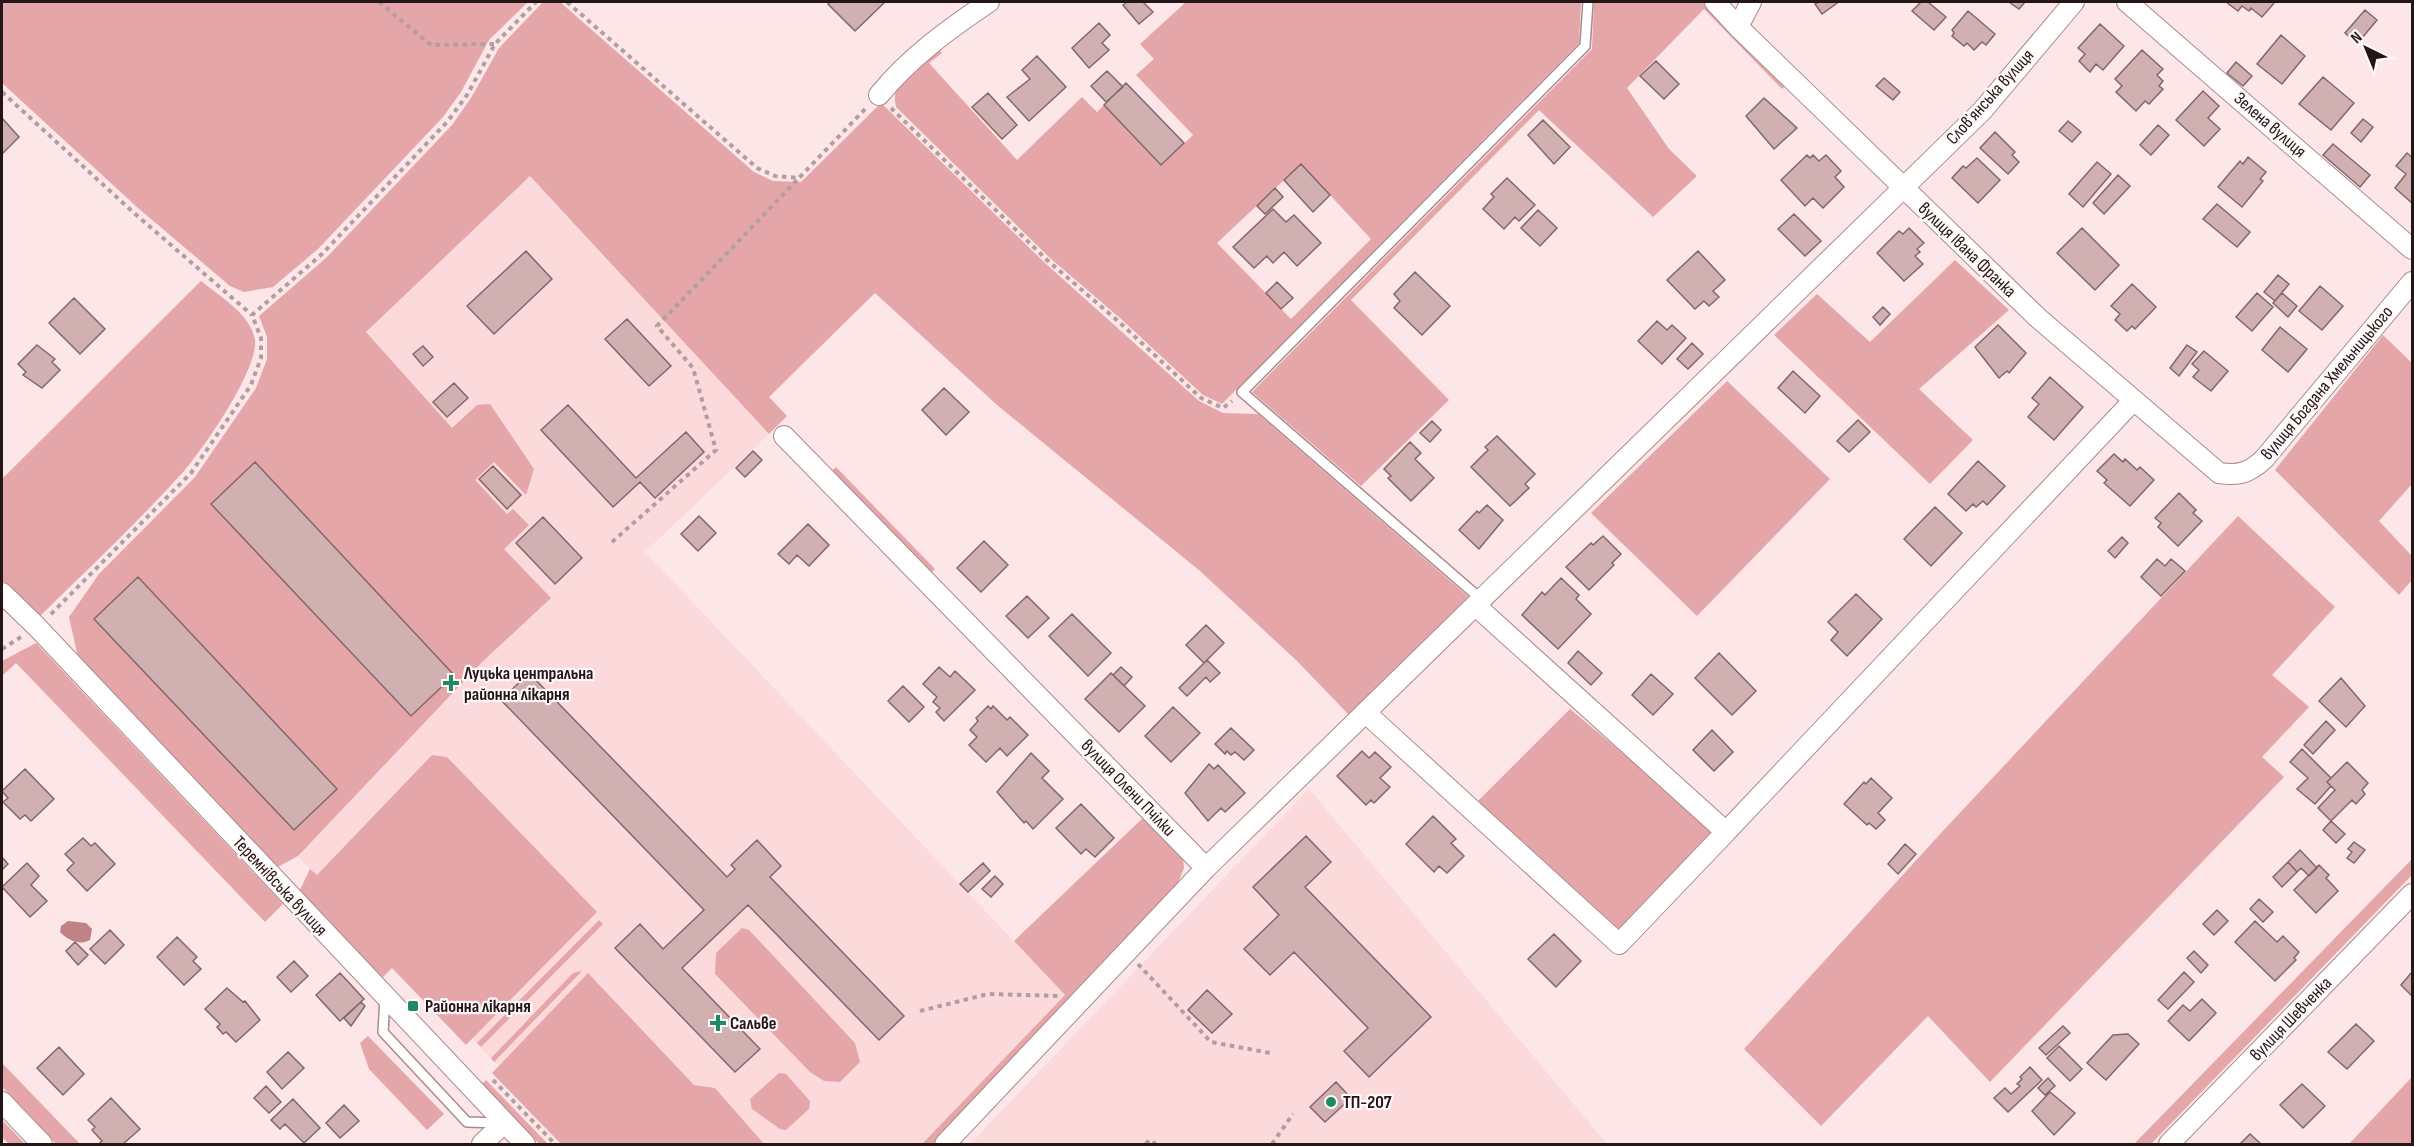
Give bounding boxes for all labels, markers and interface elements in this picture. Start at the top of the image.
north arrow [2336,18,2396,78]
text: N [2347,28,2366,48]
street label: Словʼянська вулиця [1942,45,2038,149]
street label: Зелена вулиця [2230,88,2310,162]
street label: вулиця Івана Франка [1914,198,2020,302]
street label: вулиця Богдана Хмельницького [2257,302,2397,464]
place label: Луцька центральна районна лікарня [463,663,593,705]
marker: Луцька центральна районна лікарня [442,674,460,692]
street label: вулиця Олени Пчілки [1077,735,1179,841]
street label: Теремнівська вулиця [228,832,332,940]
street label: вулиця Шевченка [2246,973,2336,1065]
place label: Районна лікарня [425,996,531,1017]
marker: Районна лікарня [406,999,420,1013]
place label: Сальве [730,1013,777,1034]
marker: Сальве [711,1016,725,1030]
place label: ТП-207 [1343,1092,1392,1113]
marker: ТП-207 [1324,1095,1338,1109]

